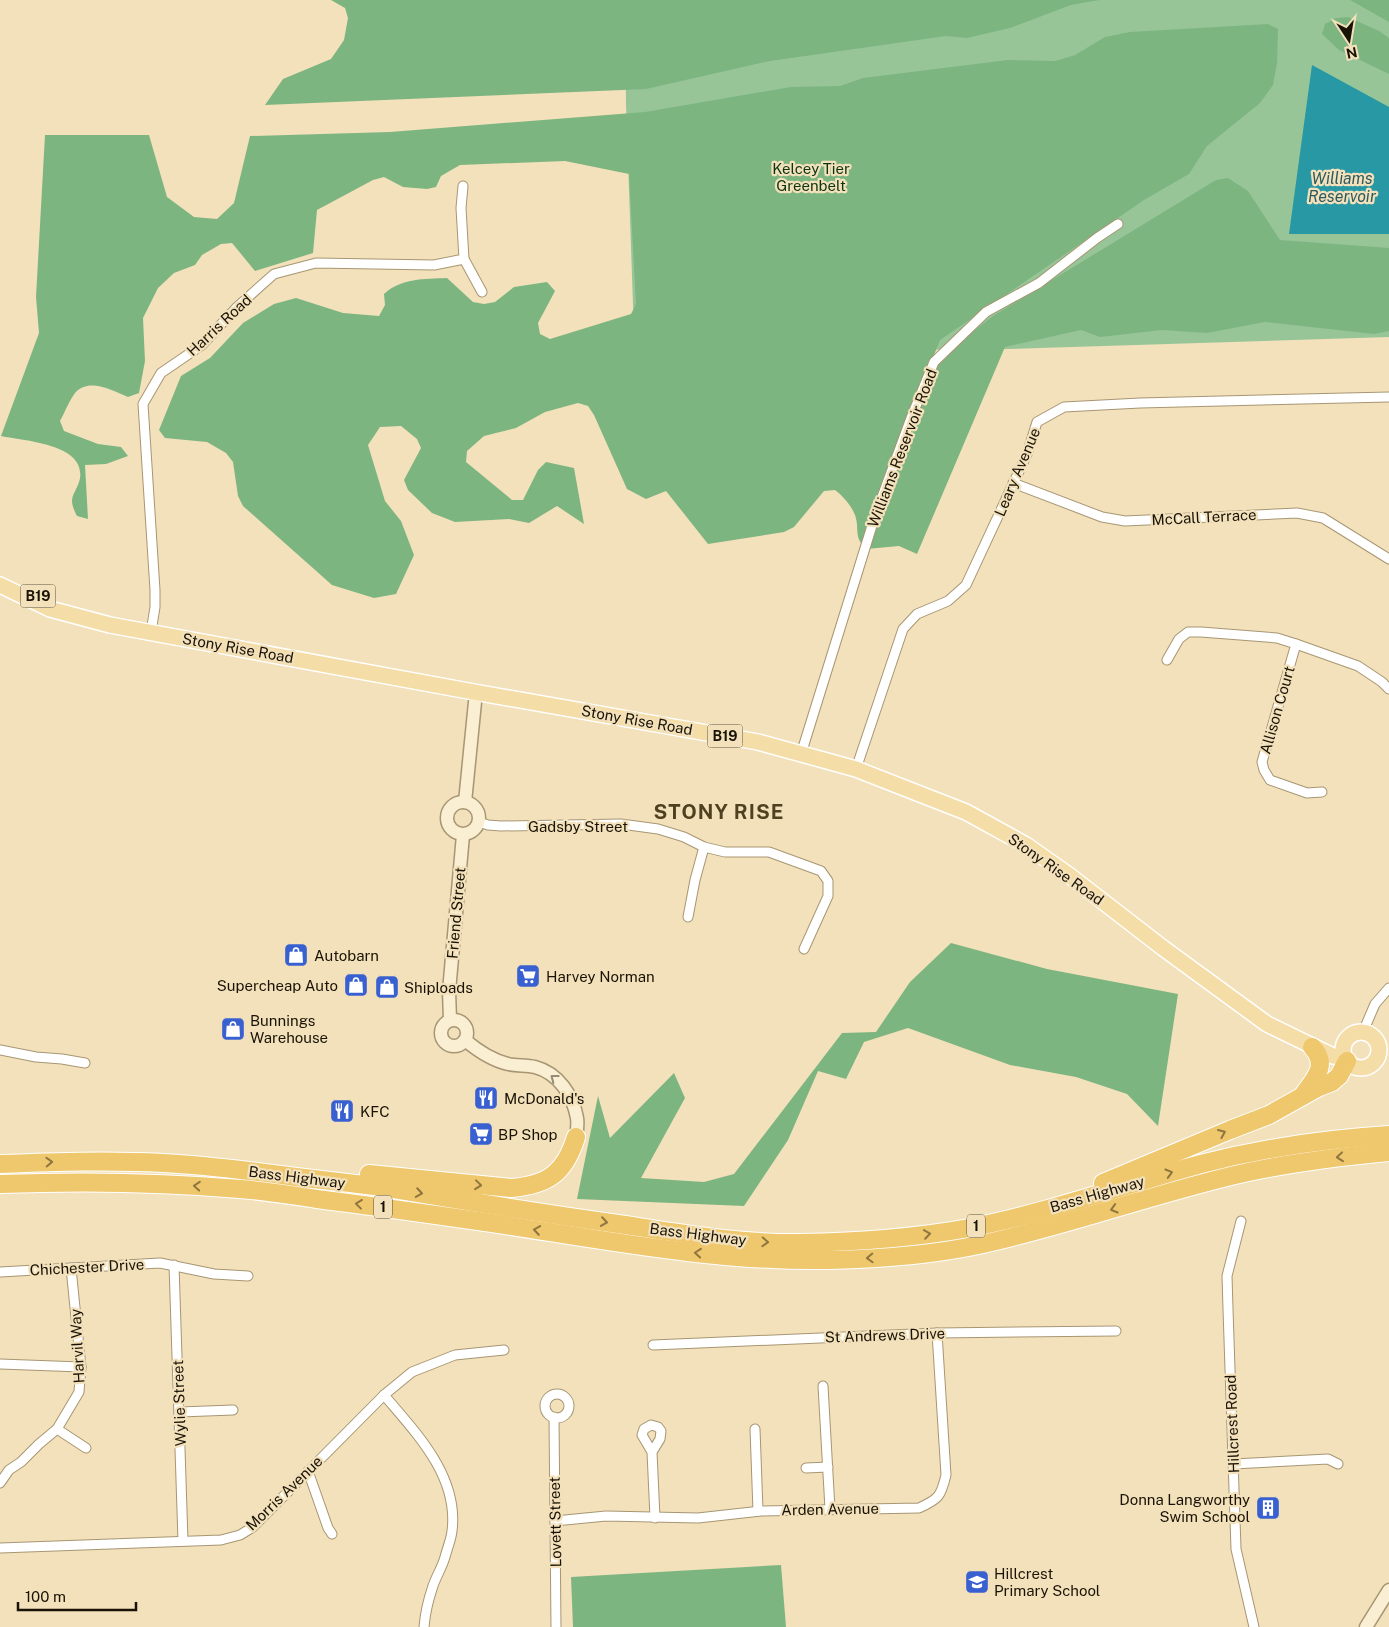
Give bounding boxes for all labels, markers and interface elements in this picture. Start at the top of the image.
north arrow [1324,15,1374,65]
text: N [1345,44,1359,62]
park label: Kelcey Tier Greenbelt [772,160,850,194]
water label: Williams Reservoir [1308,169,1377,206]
street label: Harris Road [183,291,255,359]
street label: Williams Reservoir Road [864,366,940,530]
street label: Leary Avenue [991,425,1043,519]
street label: McCall Terrace [1151,506,1257,528]
road number: B19 [20,584,56,608]
street label: Stony Rise Road [181,630,295,666]
street label: Allison Court [1256,664,1298,756]
street label: Stony Rise Road [580,702,694,738]
road number: B19 [708,724,742,748]
district label: STONY RISE [654,800,784,824]
street label: Gadsby Street [528,818,628,835]
street label: Stony Rise Road [1005,830,1107,908]
street label: Friend Street [444,866,468,960]
shop icon: Autobarn [283,942,309,968]
place label: Autobarn [314,947,379,964]
supermarket icon: Harvey Norman [515,963,541,989]
place label: Harvey Norman [546,968,655,985]
shop icon: Supercheap Auto [343,972,369,998]
shop icon: Shiploads [374,974,400,1000]
place label: Supercheap Auto [217,977,338,994]
place label: Shiploads [404,979,473,996]
place label: Bunnings Warehouse [250,1012,328,1046]
shop icon: Bunnings Warehouse [220,1016,246,1042]
one-way arrow [551,1076,560,1084]
restaurant icon: McDonald's [473,1085,499,1111]
place label: McDonald's [504,1090,584,1107]
restaurant icon: KFC [329,1098,355,1124]
place label: KFC [360,1103,389,1120]
supermarket icon: BP Shop [468,1121,494,1147]
place label: BP Shop [498,1126,558,1143]
one-way arrow [1217,1129,1226,1140]
one-way arrow [1336,1151,1344,1162]
one-way arrow [45,1157,53,1167]
street label: Bass Highway [248,1163,346,1191]
one-way arrow [1165,1169,1173,1179]
street label: Bass Highway [1048,1172,1146,1216]
one-way arrow [474,1179,482,1190]
one-way arrow [193,1181,201,1192]
one-way arrow [415,1188,424,1198]
road number: 1 [374,1196,392,1218]
one-way arrow [354,1199,362,1210]
one-way arrow [1111,1203,1119,1213]
road number: 1 [967,1214,985,1238]
one-way arrow [600,1216,608,1227]
street label: Bass Highway [649,1220,747,1248]
one-way arrow [532,1226,541,1236]
one-way arrow [923,1229,931,1240]
one-way arrow [761,1236,769,1247]
one-way arrow [693,1248,701,1259]
one-way arrow [866,1253,874,1263]
street label: Chichester Drive [29,1256,145,1278]
street label: Harvil Way [67,1308,87,1384]
street label: St Andrews Drive [825,1324,945,1346]
street label: Wylie Street [169,1359,189,1446]
street label: Hillcrest Road [1222,1374,1242,1474]
street label: Morris Avenue [242,1452,326,1534]
street label: Lovett Street [546,1476,564,1567]
place label: Donna Langworthy Swim School [1119,1491,1250,1525]
building icon: Donna Langworthy Swim School [1255,1495,1281,1521]
street label: Arden Avenue [781,1500,879,1518]
place label: Hillcrest Primary School [994,1565,1100,1599]
school or university icon: Hillcrest Primary School [964,1569,990,1595]
scale bar [18,1580,135,1612]
text: 100 m [25,1588,66,1605]

